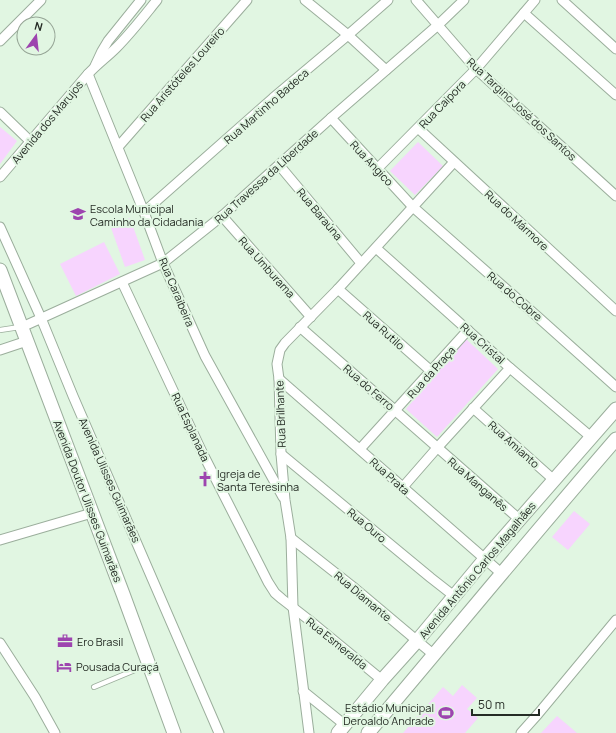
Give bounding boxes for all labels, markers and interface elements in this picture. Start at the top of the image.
north arrow [16,16,56,56]
text: N [33,18,45,34]
street label: Rua Aristóteles Loureiro [137,23,228,125]
street label: Rua Targino José dos Santos [464,54,580,164]
street label: Rua Martinho Badeca [220,65,312,147]
street label: Avenida dos Marujos [8,77,86,167]
street label: Rua Caipora [415,77,469,131]
street label: Rua Travessa da Liberdade [211,125,321,227]
street label: Rua Angico [347,137,397,189]
street label: Rua Baraúna [294,185,346,243]
street label: Rua do Mármore [482,186,553,254]
place label: Escola Municipal Caminho da Cidadania [90,201,203,229]
school or university icon: Escola Municipal Caminho da Cidadania [69,205,87,223]
street label: Rua Umburama [236,233,298,301]
street label: Rua Caraibeira [156,255,198,329]
street label: Rua do Cobre [484,268,546,324]
street label: Rua Rutilo [360,307,408,353]
street label: Rua Cristal [458,319,508,367]
street label: Rua da Praça [404,343,458,401]
street label: Rua do Ferro [340,361,398,414]
street label: Rua Brilhante [271,379,289,448]
street label: Rua Esplanada [169,390,213,464]
street label: Avenida Ulisses Guimarães [76,415,144,545]
street label: Rua Amianto [485,417,543,471]
street label: Avenida Doutor Ulisses Guimarães [50,418,126,584]
street label: Rua Prata [367,454,413,498]
street label: Rua Manganês [445,454,511,514]
place label: Igreja de Santa Teresinha [217,466,299,494]
church icon: Igreja de Santa Teresinha [196,470,214,488]
street label: Avenida Antônio Carlos Magalhães [415,498,539,642]
street label: Rua Ouro [344,504,390,546]
street label: Rua Diamante [331,568,395,625]
street label: Rua Esmeralda [303,614,371,672]
office icon: Ero Brasil [56,632,74,650]
place label: Ero Brasil [77,634,123,649]
hotel icon: Pousada Curaçá [55,657,73,675]
place label: Pousada Curaçá [76,659,159,674]
scale bar [472,691,539,717]
text: 50 m [478,696,505,713]
place label: Estádio Municipal Deroaldo Andrade [343,700,435,728]
sports icon: Estádio Municipal Deroaldo Andrade [437,704,455,722]

